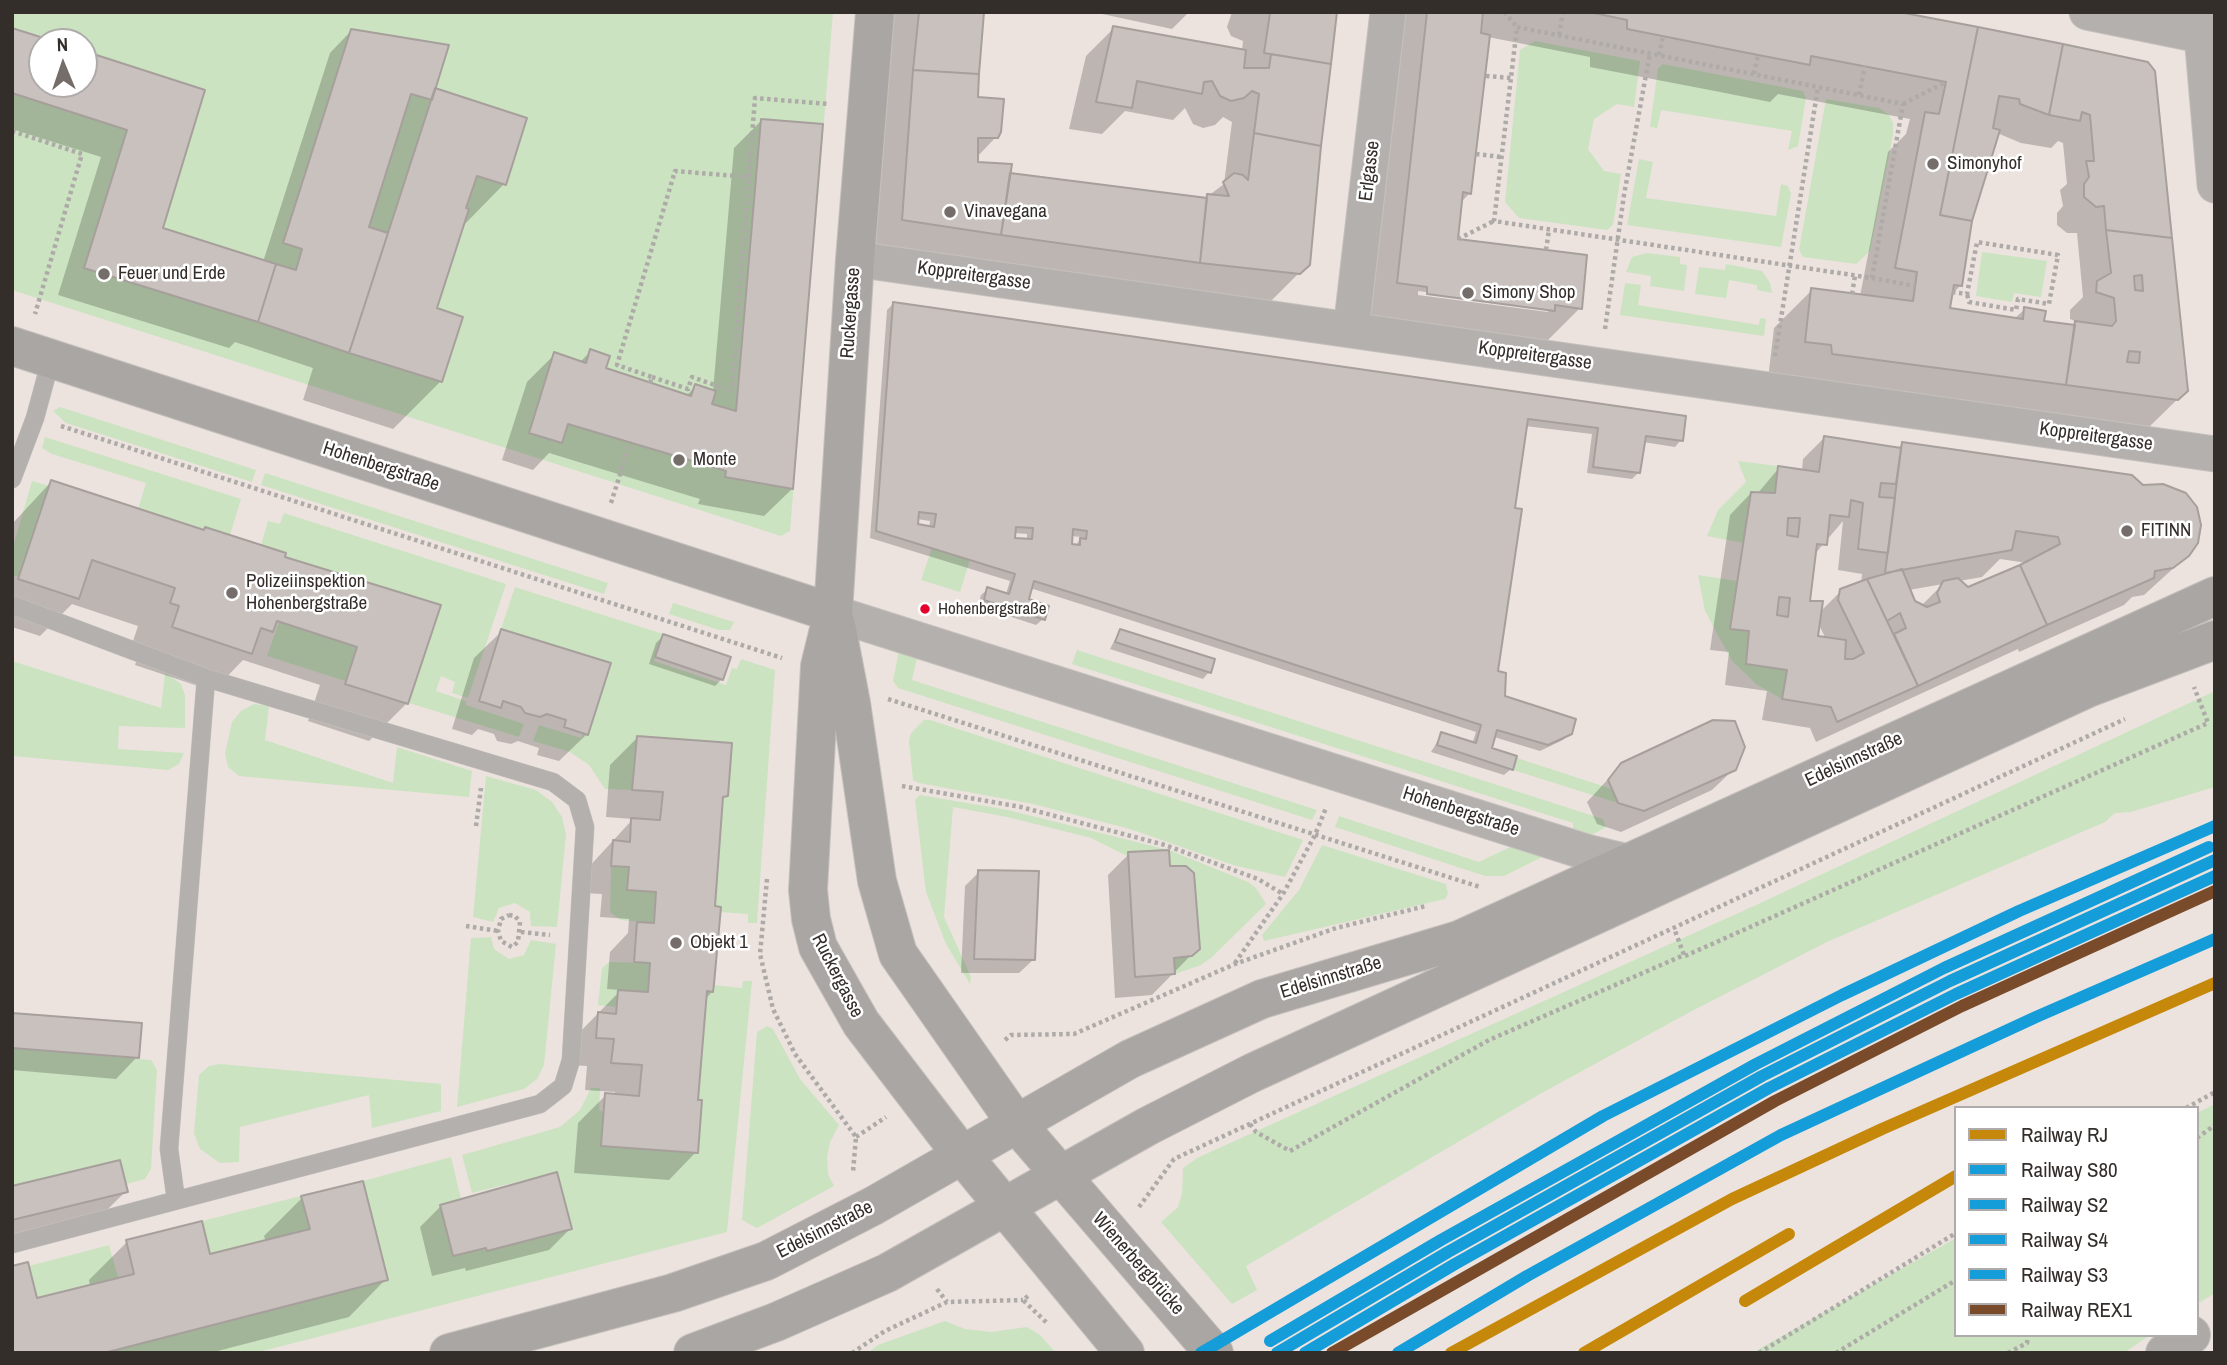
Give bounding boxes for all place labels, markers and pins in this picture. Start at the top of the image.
place label: Simonyhof [1947,153,2021,175]
marker: Simonyhof [1925,156,1941,172]
place label: Vinavegana [964,201,1047,223]
marker: Vinavegana [942,204,958,220]
place label: Feuer und Erde [118,263,226,285]
marker: Feuer und Erde [96,266,112,282]
place label: Simony Shop [1482,282,1576,304]
marker: Simony Shop [1460,285,1476,301]
place label: Monte [693,449,736,471]
marker: Monte [671,452,687,468]
place label: FITINN [2141,520,2191,542]
marker: FITINN [2119,523,2135,539]
place label: Polizeiinspektion Hohenbergstraße [246,571,367,615]
marker: Polizeiinspektion Hohenbergstraße [224,585,240,601]
place label: Hohenbergstraße [938,599,1046,619]
marker: Hohenbergstraße [918,602,932,616]
place label: Objekt 1 [690,932,748,954]
marker: Objekt 1 [668,935,684,951]

